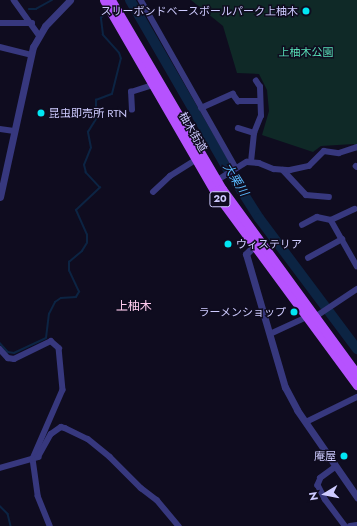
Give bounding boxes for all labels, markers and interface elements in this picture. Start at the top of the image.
place label: スリーボンドベースボールパーク上柚木 [100,4,298,18]
marker: スリーボンドベースボールパーク上柚木 [301,6,311,16]
park label: 上柚木公園 [279,45,333,59]
place label: 昆虫即売所 RTN [49,106,127,120]
marker: 昆虫即売所 RTN [36,108,46,118]
street label: 柚木街道 [176,110,210,154]
water label: 大栗川 [219,161,251,199]
road number: 20 [209,191,231,207]
place label: ウィステリア [236,237,302,251]
marker: ウィステリア [223,239,233,249]
district label: 上柚木 [116,300,152,314]
place label: ラーメンショップ [198,305,286,319]
marker: ラーメンショップ [289,307,299,317]
place label: 庵屋 [314,449,336,463]
marker: 庵屋 [339,451,349,461]
north arrow [305,474,345,514]
text: N [305,490,322,502]

